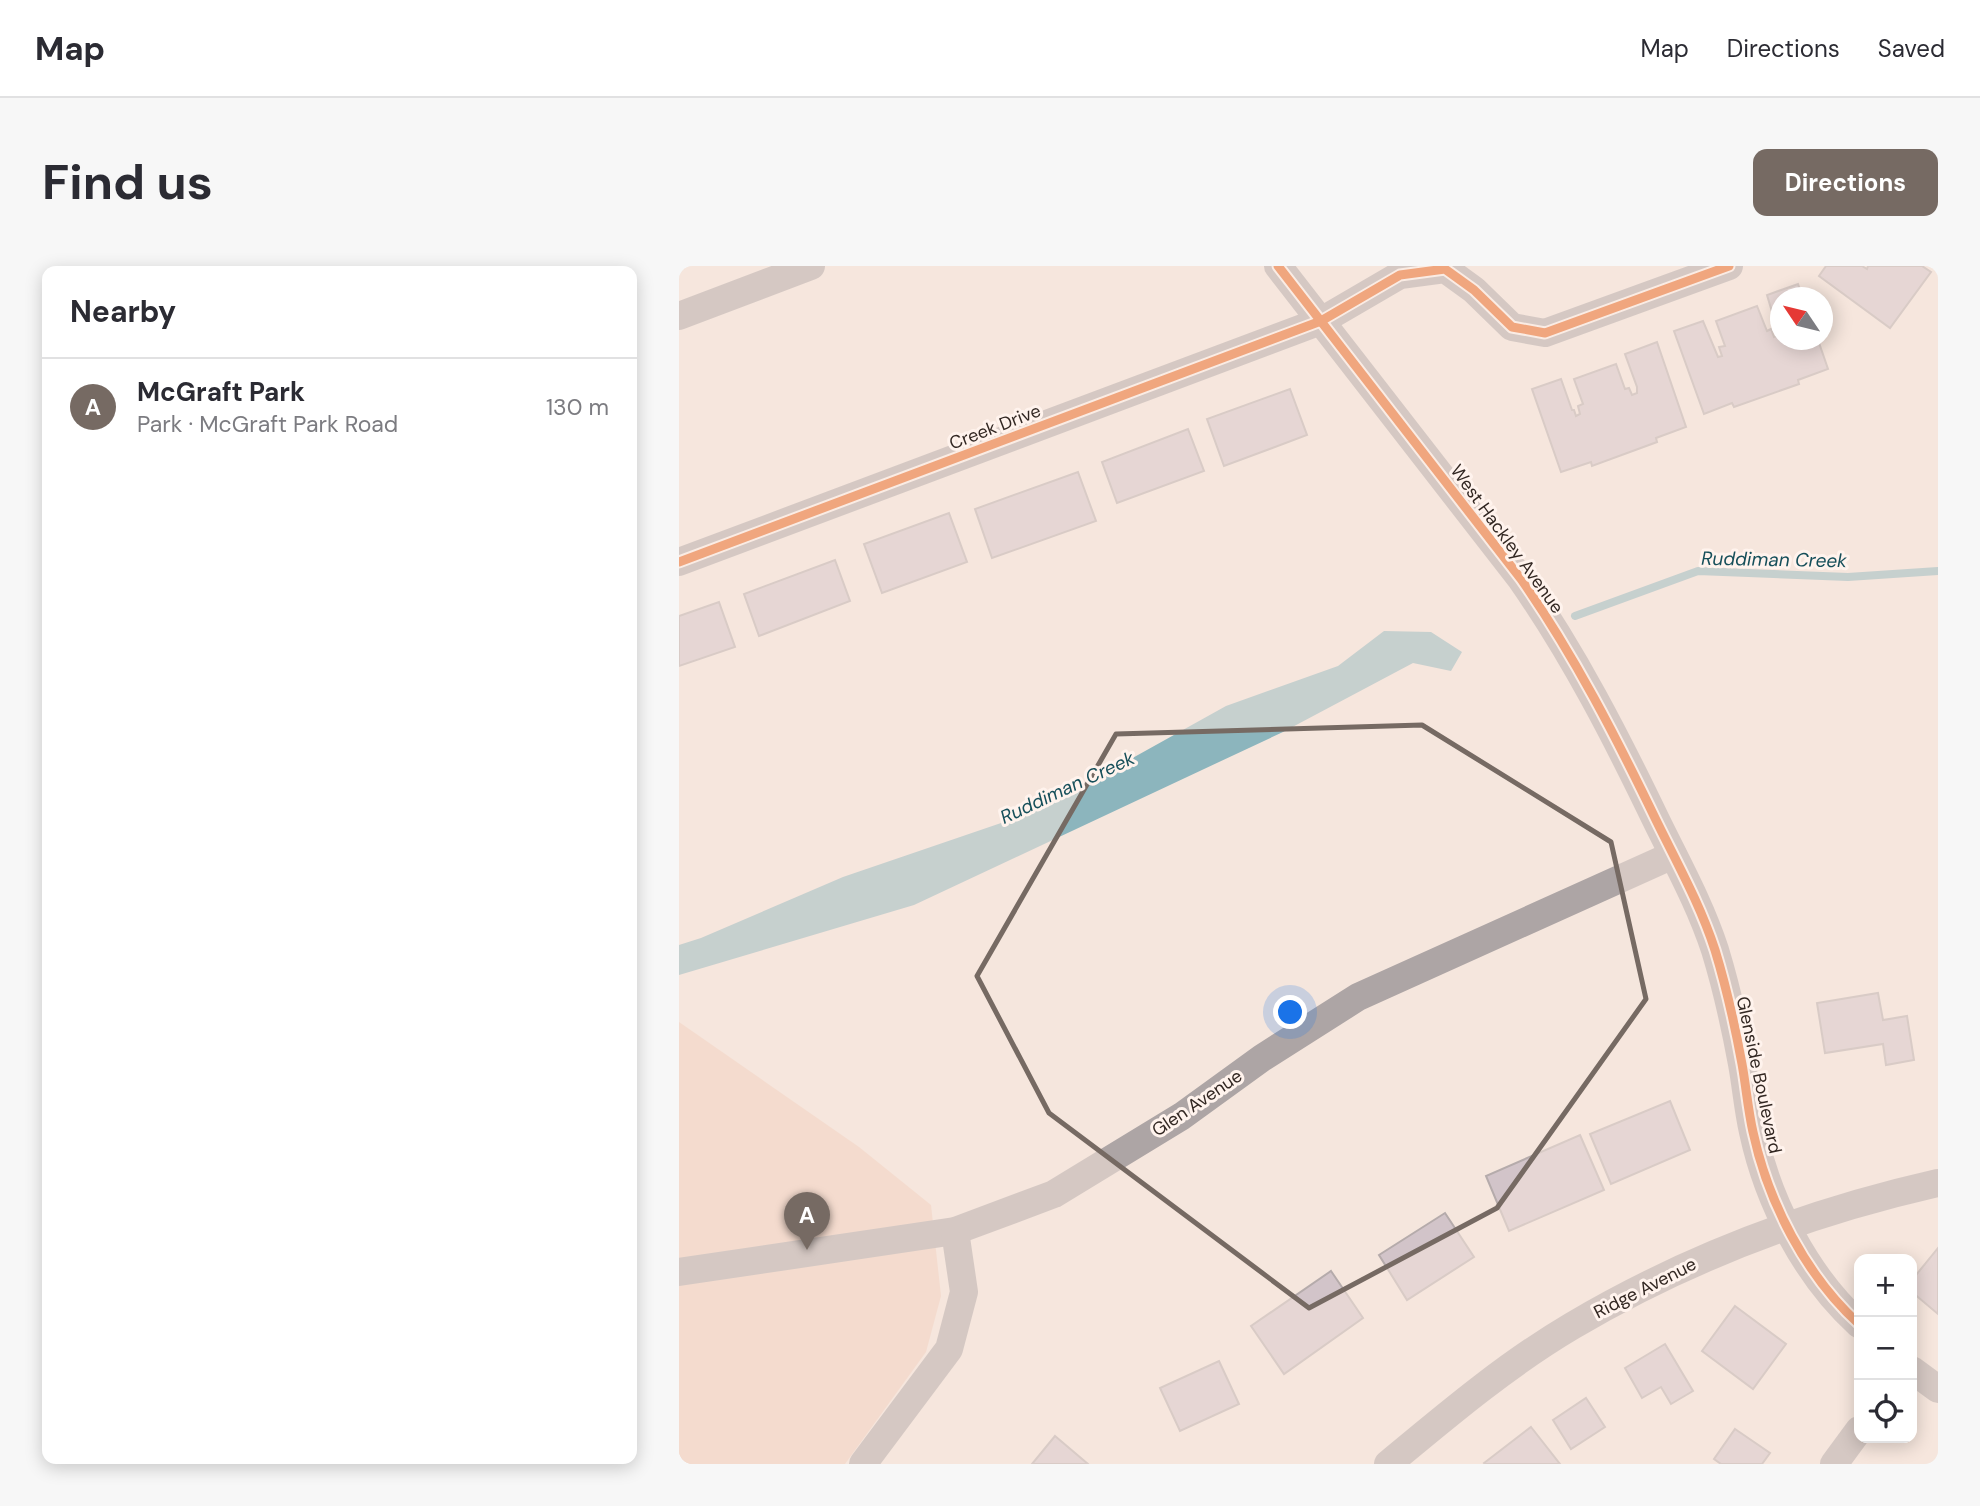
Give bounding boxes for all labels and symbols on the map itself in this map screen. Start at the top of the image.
north arrow [1770,287,1833,350]
street label: Creek Drive [946,399,1044,455]
street label: West Hackley Avenue [1445,460,1569,618]
water label: Ruddiman Creek [1701,546,1847,573]
water label: Ruddiman Creek [996,745,1139,830]
street label: Glenside Boulevard [1731,994,1787,1156]
your location [1273,995,1307,1029]
street label: Glen Avenue [1147,1064,1247,1142]
pin: A [784,1192,830,1250]
street label: Ridge Avenue [1590,1252,1700,1324]

